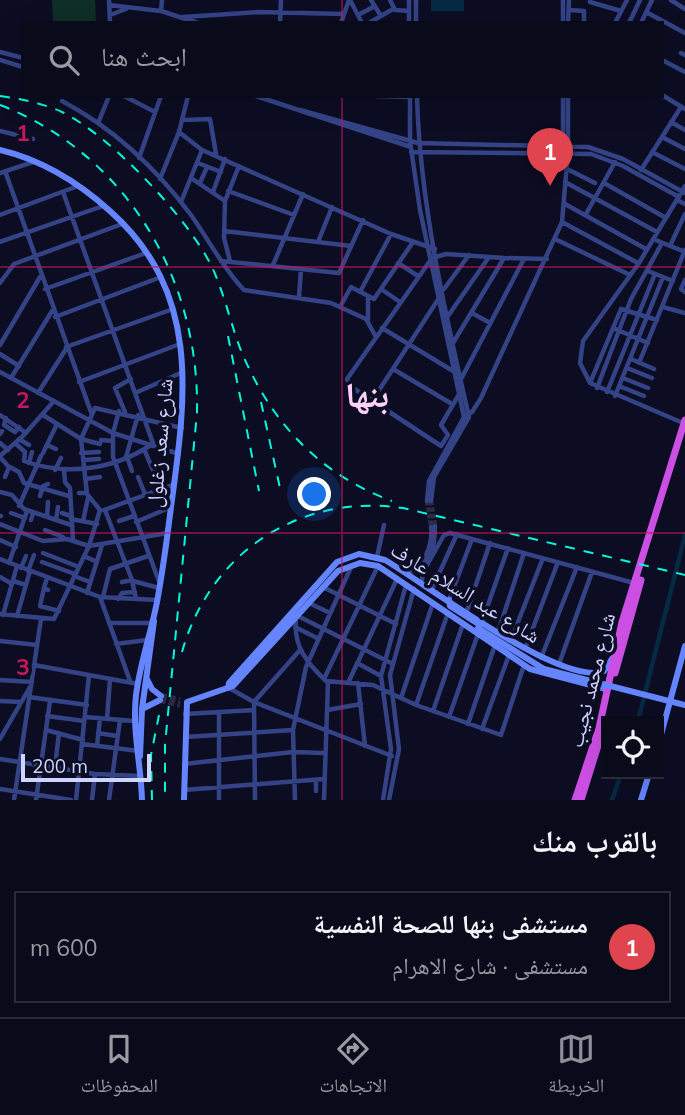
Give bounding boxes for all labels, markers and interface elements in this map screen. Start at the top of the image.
search box [21,21,664,98]
text: ابحث هنا [101,40,187,73]
icon: search [45,41,83,79]
text: 1 [16,118,30,147]
pin: 1 [527,128,573,186]
district label: بنها [345,372,389,416]
street label: شارع سعد زغلول [140,377,179,509]
text: 2 [16,385,30,414]
your location [297,477,331,511]
street label: شارع عبد السلام عارف [385,536,546,650]
street label: شارع محمد نجيب [562,610,621,750]
text: 3 [16,652,30,681]
map controls [601,716,664,779]
button: locate [601,716,664,779]
scale bar [21,751,150,783]
text: 200 m [32,754,88,778]
text: بالقرب منك [532,822,657,860]
text: مستشفى بنها للصحة النفسية [313,907,588,940]
text: 600 m [30,933,98,962]
text: 1 [625,933,639,962]
text: مستشفى · شارع الاهرام [392,951,588,980]
tab: المحفوظات [81,1030,158,1104]
tab: الاتجاهات [319,1030,387,1104]
tab: الخريطة [548,1030,604,1104]

